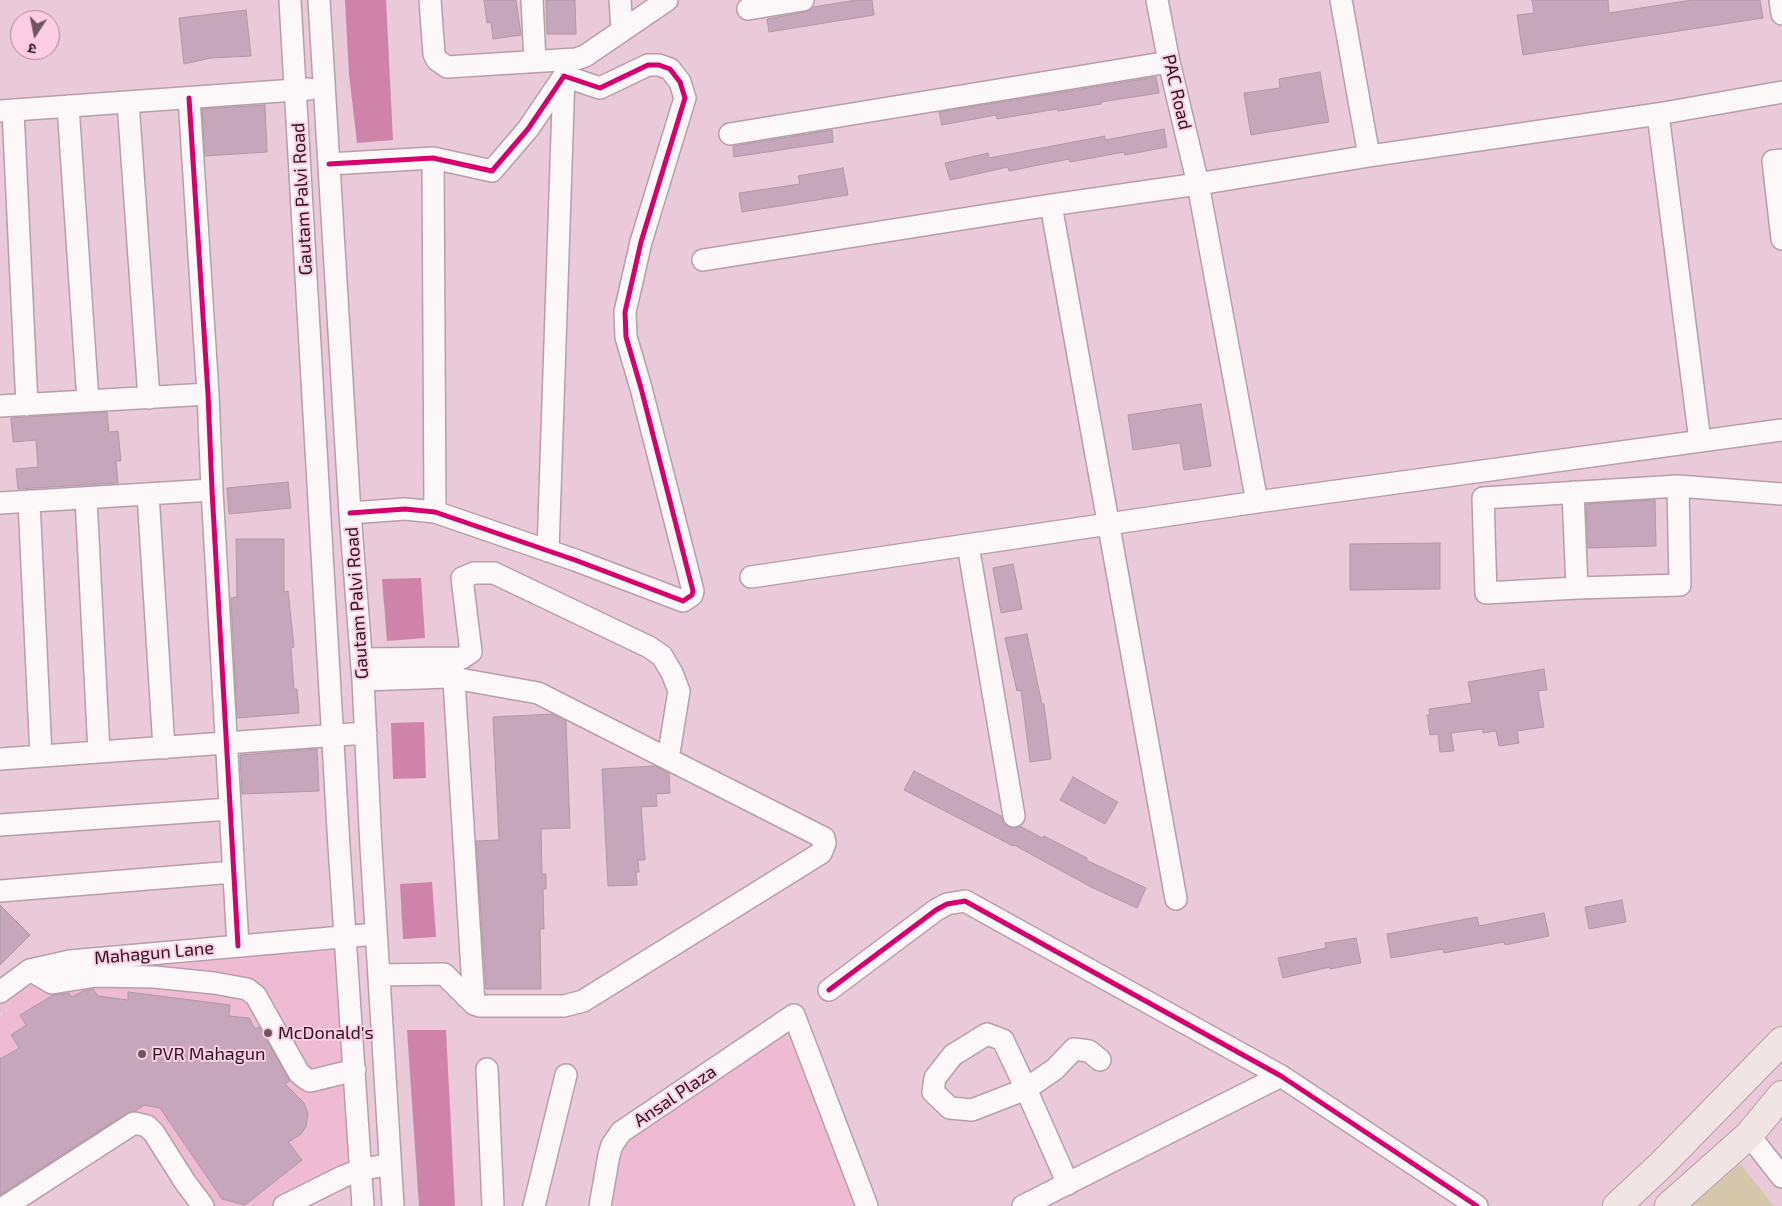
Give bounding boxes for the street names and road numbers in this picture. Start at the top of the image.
street label: PAC Road [1158,52,1196,132]
street label: Gautam Palvi Road [287,122,317,276]
street label: Gautam Palvi Road [341,526,373,680]
street label: Mahagun Lane [93,937,215,969]
street label: Ansal Plaza [630,1060,720,1132]

